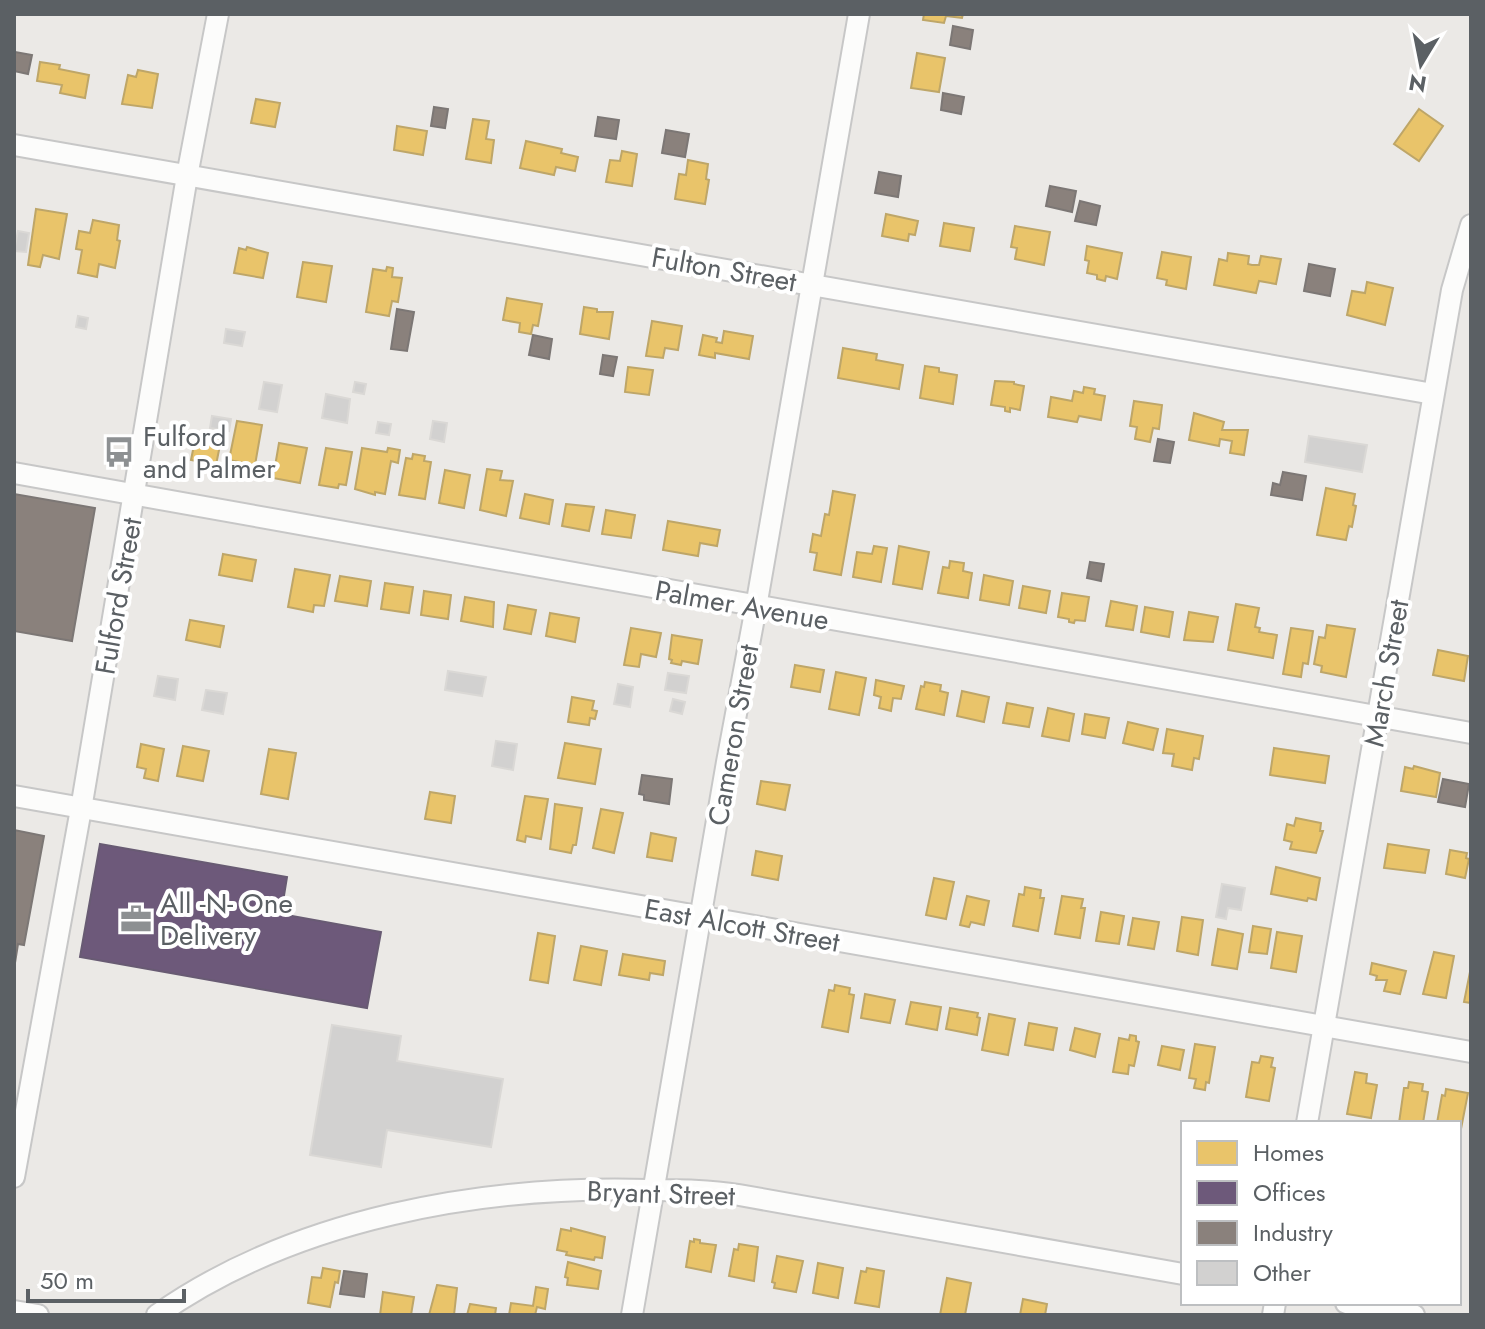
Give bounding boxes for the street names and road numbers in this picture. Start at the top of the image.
street label: Fulton Street [648,237,800,302]
street label: Fulford Street [85,514,153,678]
street label: Palmer Avenue [652,570,832,641]
street label: March Street [1353,596,1420,750]
street label: Cameron Street [697,641,770,829]
street label: East Alcott Street [641,888,843,963]
street label: Bryant Street [586,1170,736,1217]

